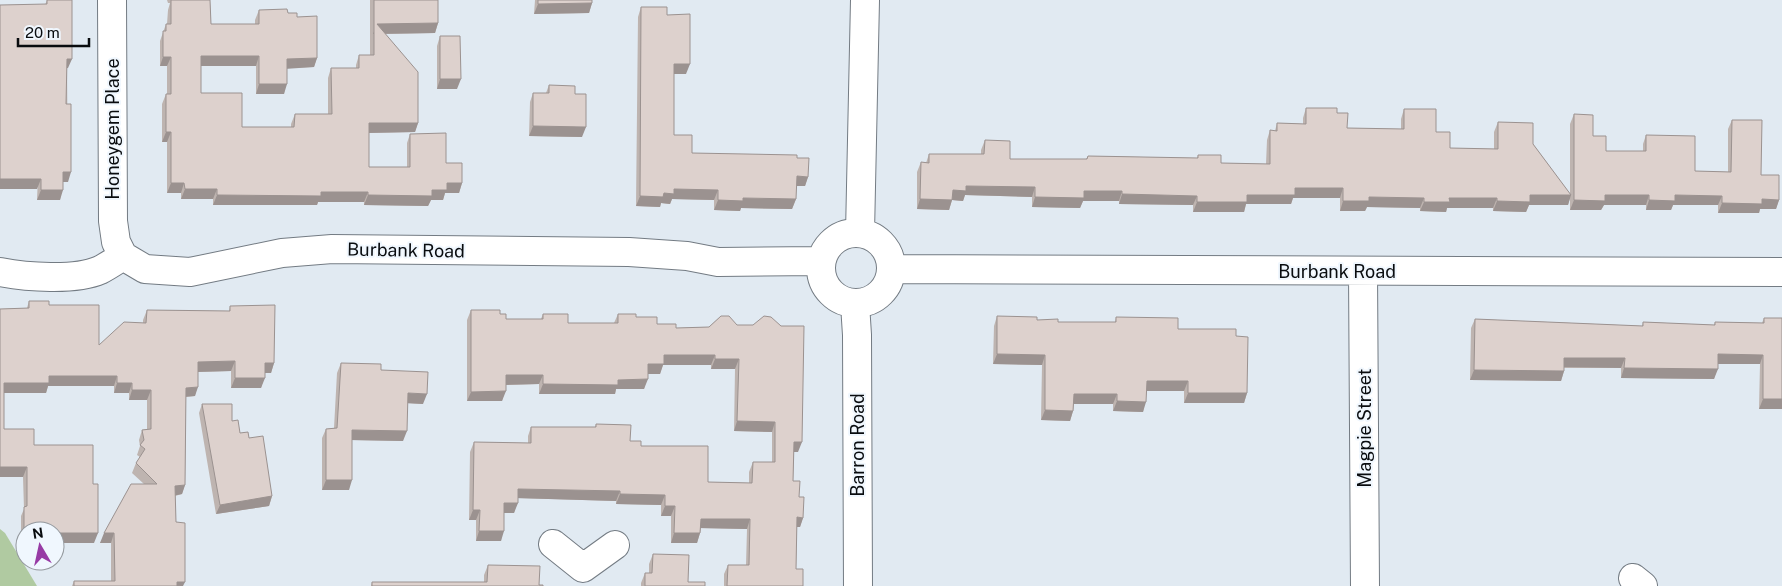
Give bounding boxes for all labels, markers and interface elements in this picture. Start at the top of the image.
scale bar [18,15,89,47]
text: 20 m [25,24,60,41]
street label: Honeygem Place [102,58,123,200]
street label: Burbank Road [347,238,465,262]
street label: Burbank Road [1278,261,1396,282]
street label: Magpie Street [1354,368,1375,488]
street label: Barron Road [847,393,868,497]
north arrow [15,521,65,571]
text: N [31,524,45,542]

